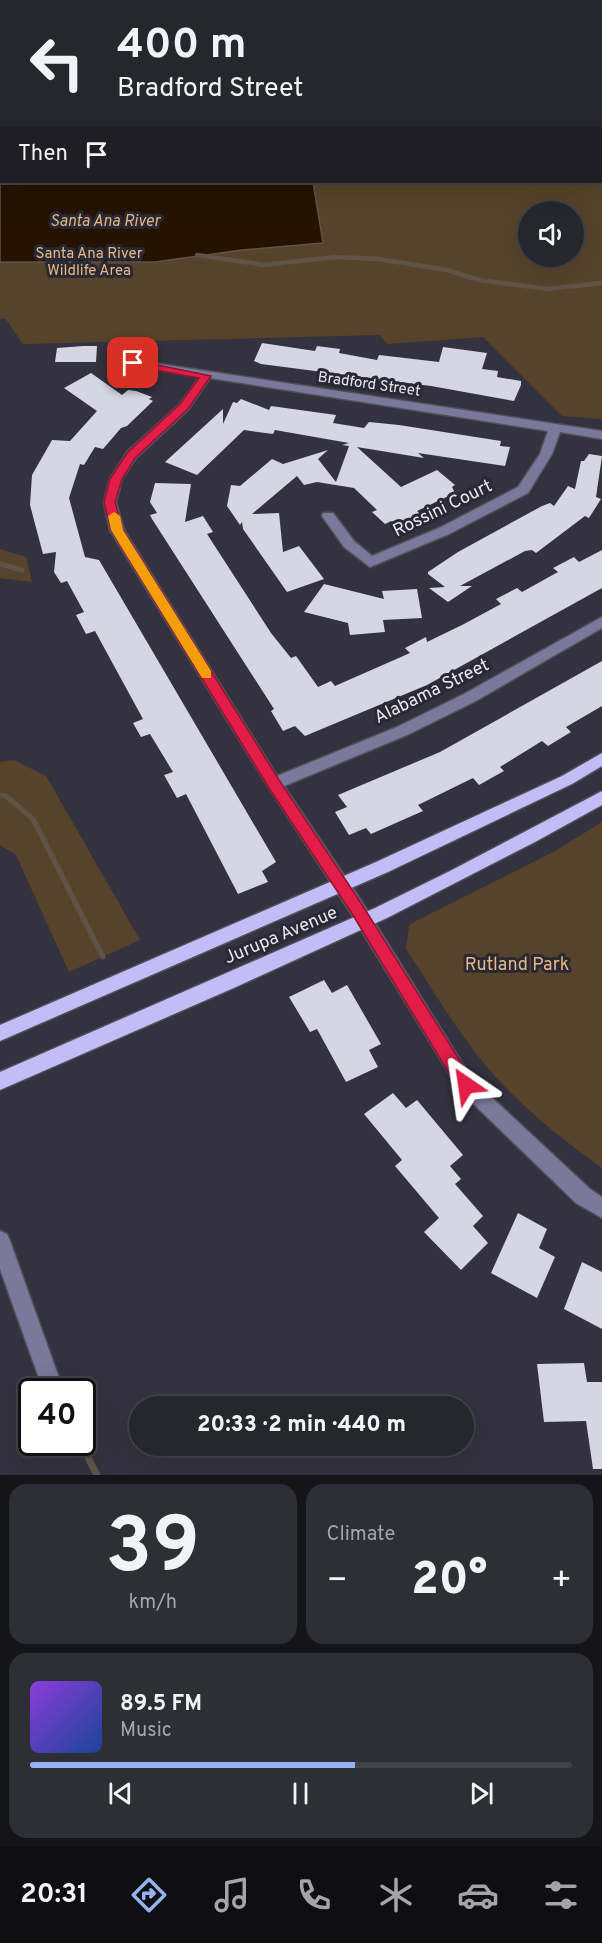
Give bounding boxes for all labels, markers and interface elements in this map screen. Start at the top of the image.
text: 400 m [117,20,247,73]
icon: left [18,24,96,102]
text: Bradford Street [117,72,303,106]
icon: arrive [80,138,113,171]
text: Then [18,141,68,168]
map controls [518,201,584,267]
button: sound [518,201,584,267]
water label: Santa Ana River [50,212,162,232]
park label: Santa Ana River Wildlife Area [35,245,143,281]
pin [107,337,158,388]
icon: arrive [116,346,149,379]
street label: Bradford Street [316,368,422,402]
street label: Rossini Court [389,475,497,543]
street label: Alabama Street [371,654,493,730]
street label: Jurupa Avenue [221,902,341,970]
park label: Rutland Park [465,954,569,977]
position arrow [434,1053,498,1117]
speed limit sign: 40 [18,1378,96,1456]
text: 20:33 · 2 min · 440 m [197,1412,406,1439]
text: 39 [105,1501,200,1600]
text: Climate [327,1522,395,1548]
text: 20° [411,1553,487,1610]
text: − [327,1561,348,1603]
text: + [551,1561,572,1603]
text: km/h [128,1590,177,1616]
text: 89.5 FM [120,1691,202,1718]
text: Music [120,1718,172,1744]
icon: previous [104,1777,137,1810]
icon: pause [284,1777,317,1810]
icon: next [465,1777,498,1810]
icon: directions [128,1874,170,1916]
icon: music [211,1874,253,1916]
icon: phone [293,1874,335,1916]
icon: climate [375,1874,417,1916]
icon: car [457,1874,499,1916]
icon: filters [540,1874,582,1916]
text: 20:31 [20,1878,88,1912]

